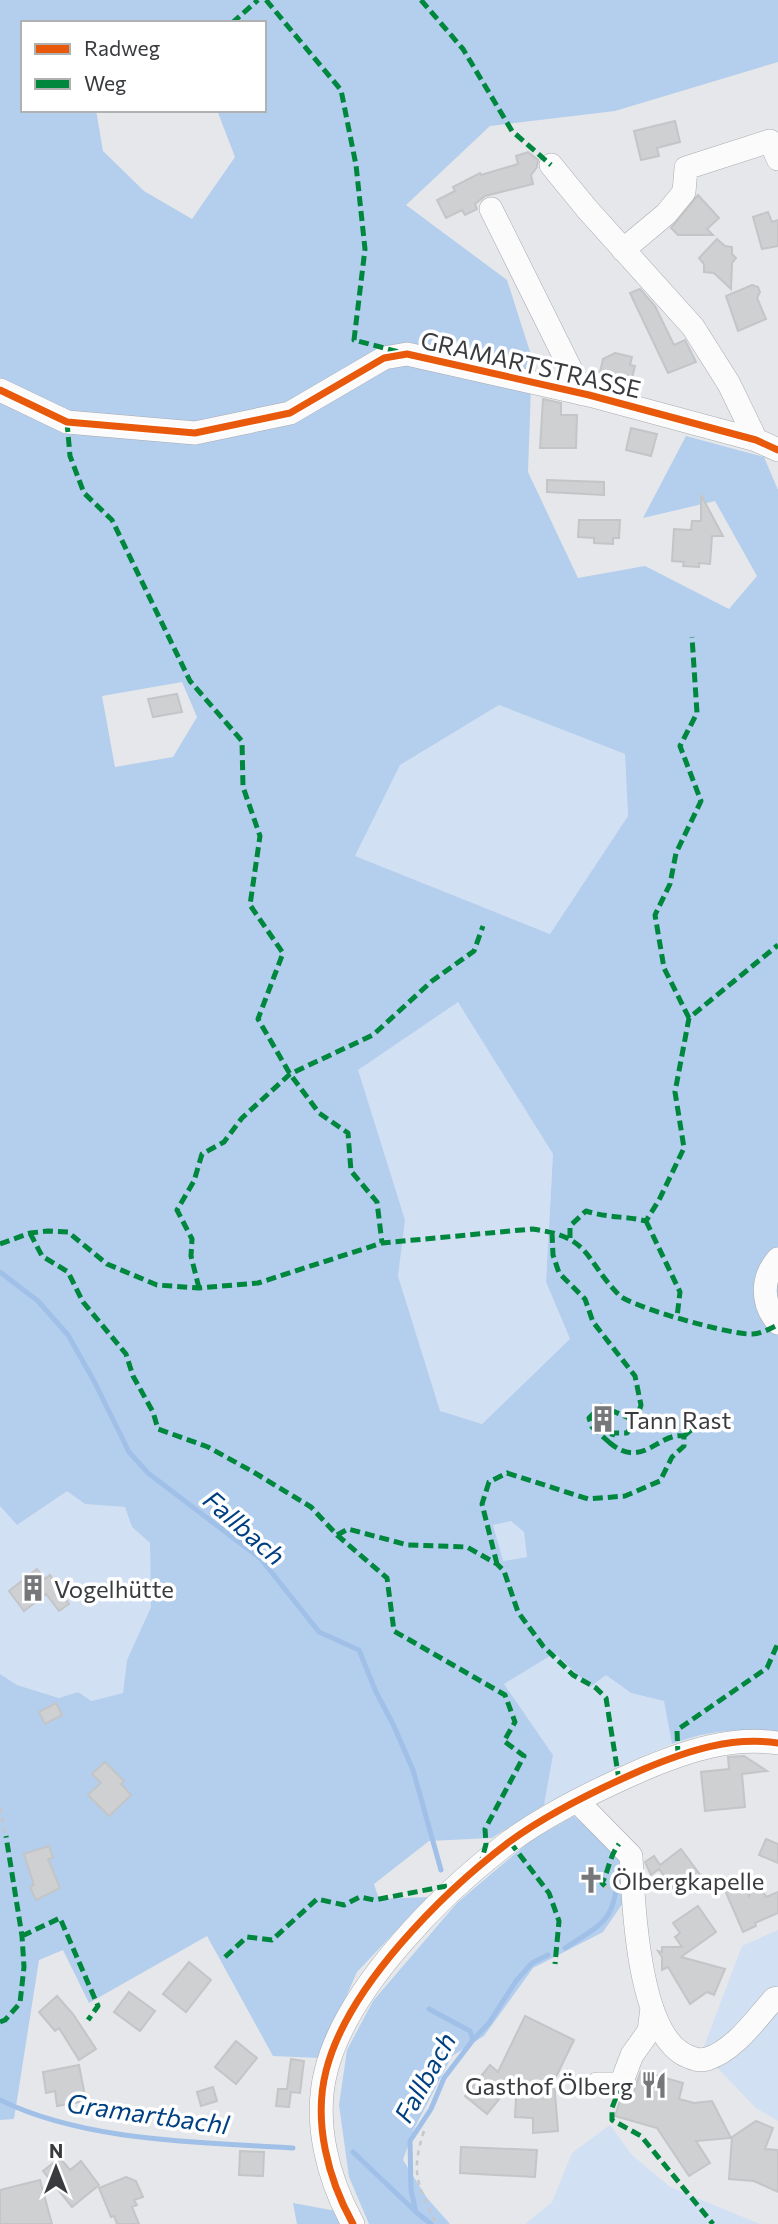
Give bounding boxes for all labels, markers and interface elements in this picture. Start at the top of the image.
legend [21,21,266,112]
text: Radweg [84,35,160,60]
text: Weg [84,70,126,95]
street label: GRAMARTSTRASSE [418,325,644,403]
building icon: Tann Rast [588,1404,618,1434]
place label: Tann Rast [624,1405,731,1434]
water label: Fallbach [198,1483,292,1571]
building icon: Vogelhütte [18,1573,48,1603]
place label: Vogelhütte [54,1574,174,1603]
church icon: Ölbergkapelle [576,1865,606,1895]
place label: Ölbergkapelle [612,1866,764,1895]
water label: Fallbach [387,2027,461,2127]
restaurant icon: Gasthof Ölberg [639,2070,669,2100]
place label: Gasthof Ölberg [465,2071,633,2100]
water label: Gramartbachl [65,2086,232,2140]
north arrow [21,2133,91,2203]
text: N [49,2139,63,2162]

